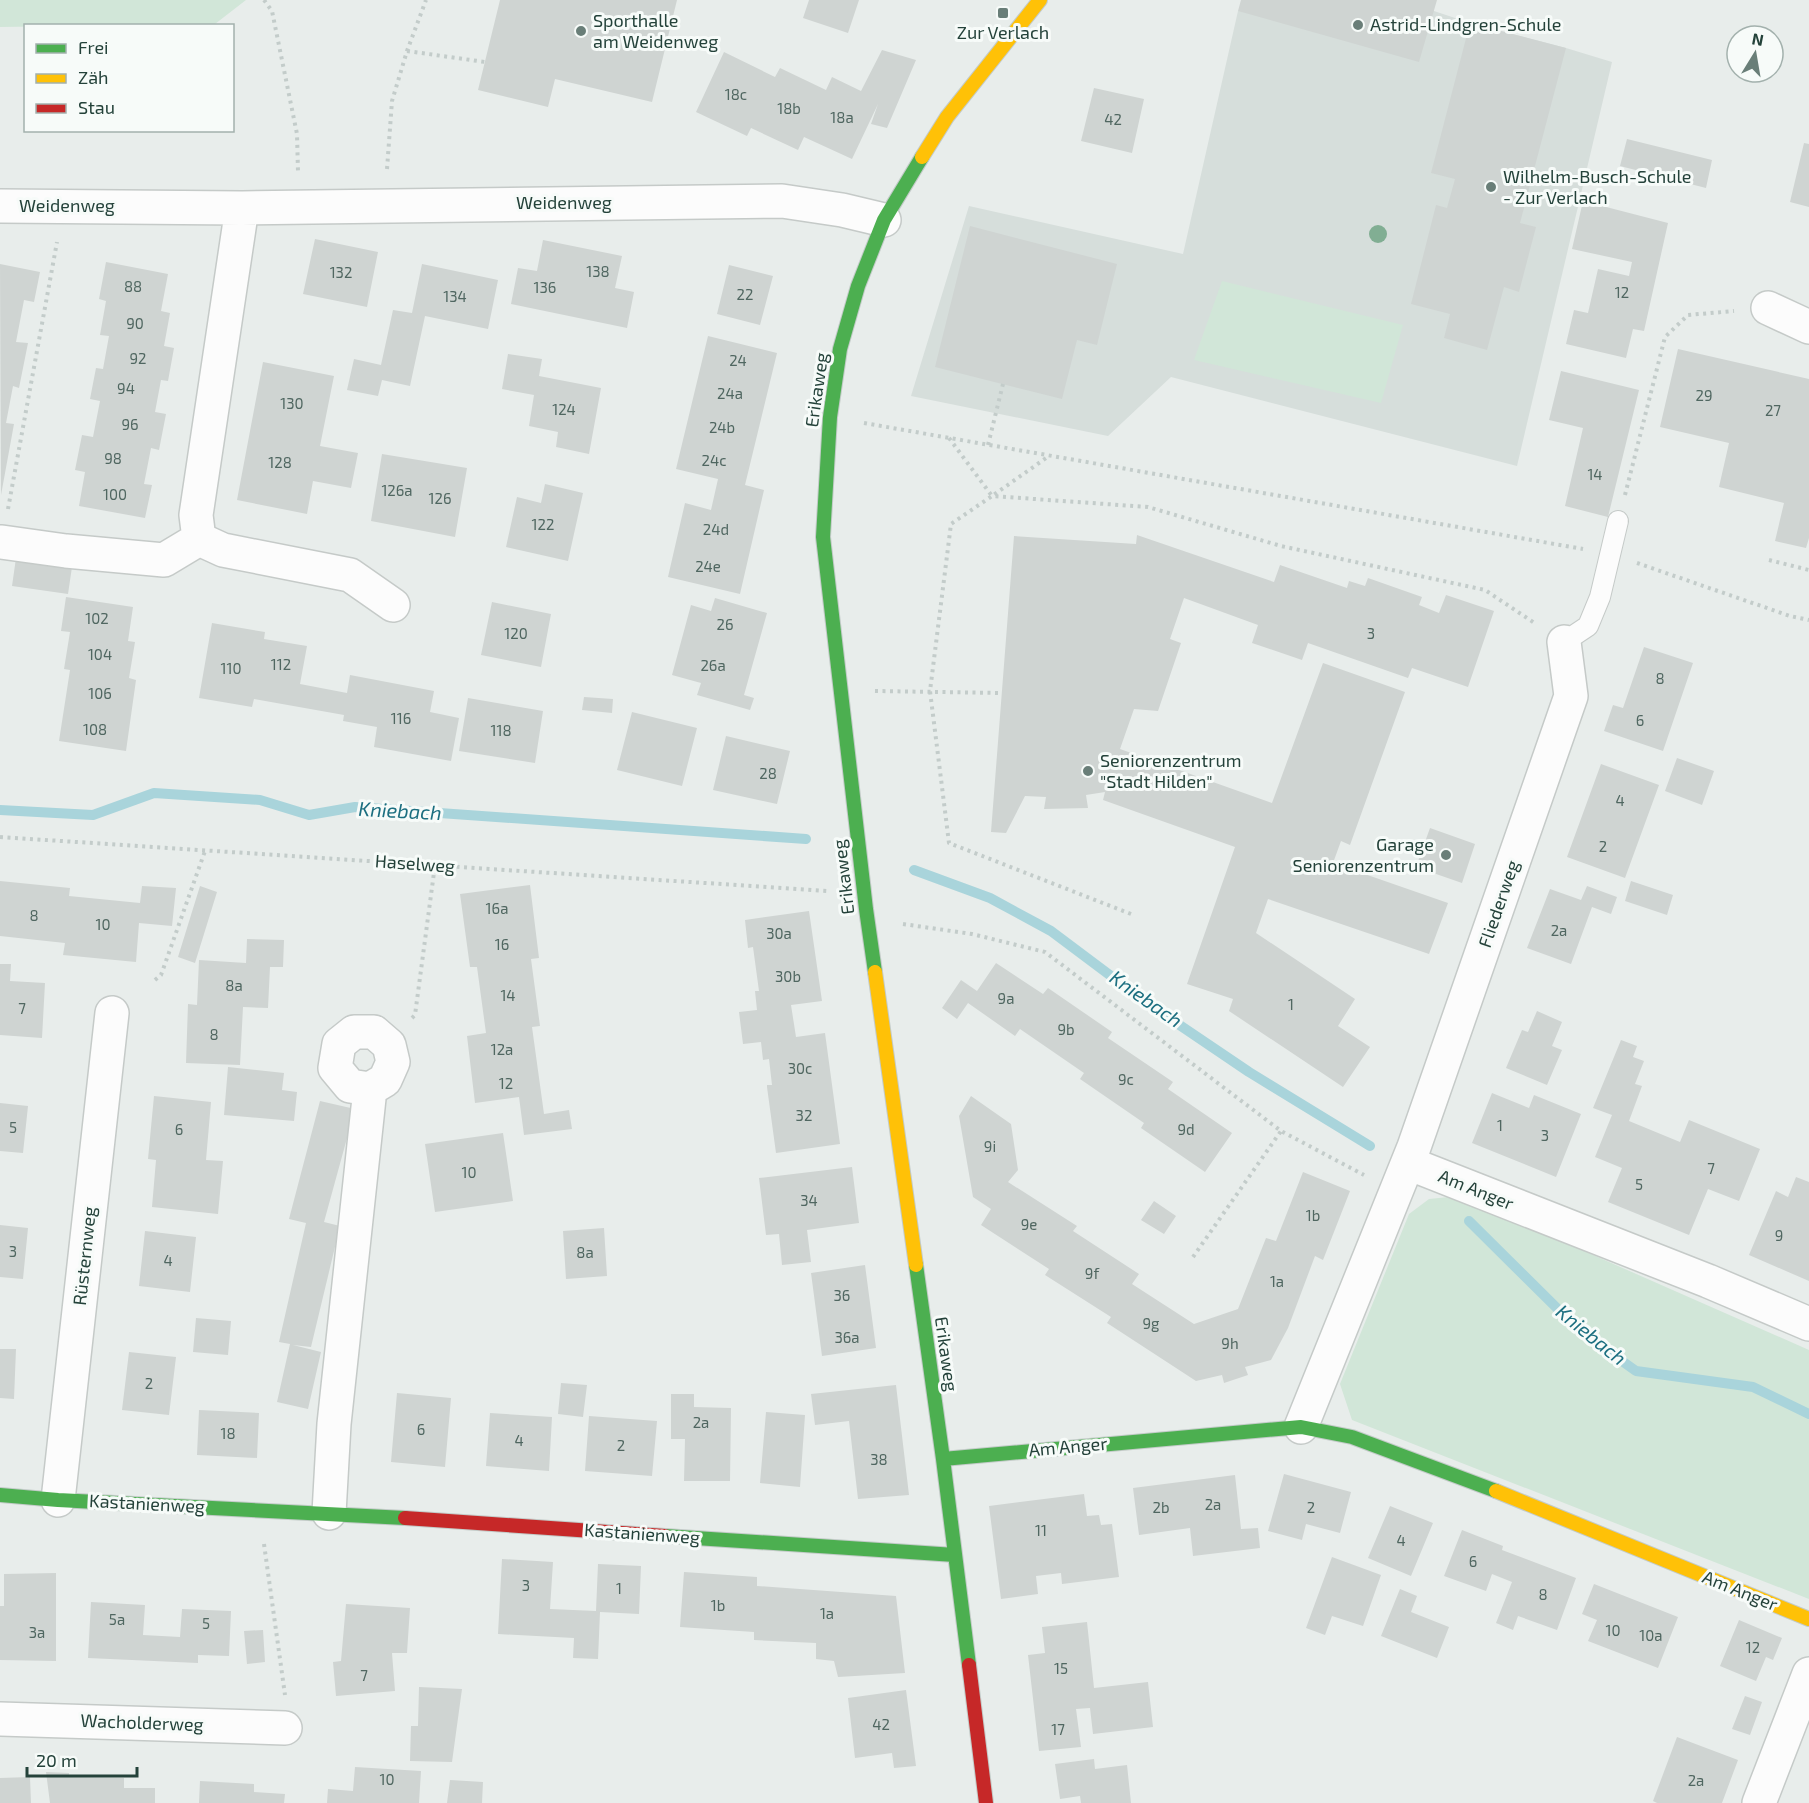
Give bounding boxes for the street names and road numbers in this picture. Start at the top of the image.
street label: Weidenweg [516,191,612,213]
street label: Weidenweg [19,194,115,216]
street label: Erikaweg [800,351,832,429]
street label: Erikaweg [828,838,859,916]
street label: Haselweg [374,849,456,877]
street label: Fliederweg [1473,857,1523,950]
street label: Am Anger [1436,1164,1517,1214]
street label: Rüsternweg [68,1205,100,1306]
street label: Erikaweg [931,1315,963,1393]
street label: Am Anger [1028,1432,1108,1460]
street label: Kastanienweg [89,1489,206,1517]
street label: Kastanienweg [583,1518,701,1548]
street label: Am Anger [1700,1565,1781,1615]
street label: Wacholderweg [80,1709,204,1735]

